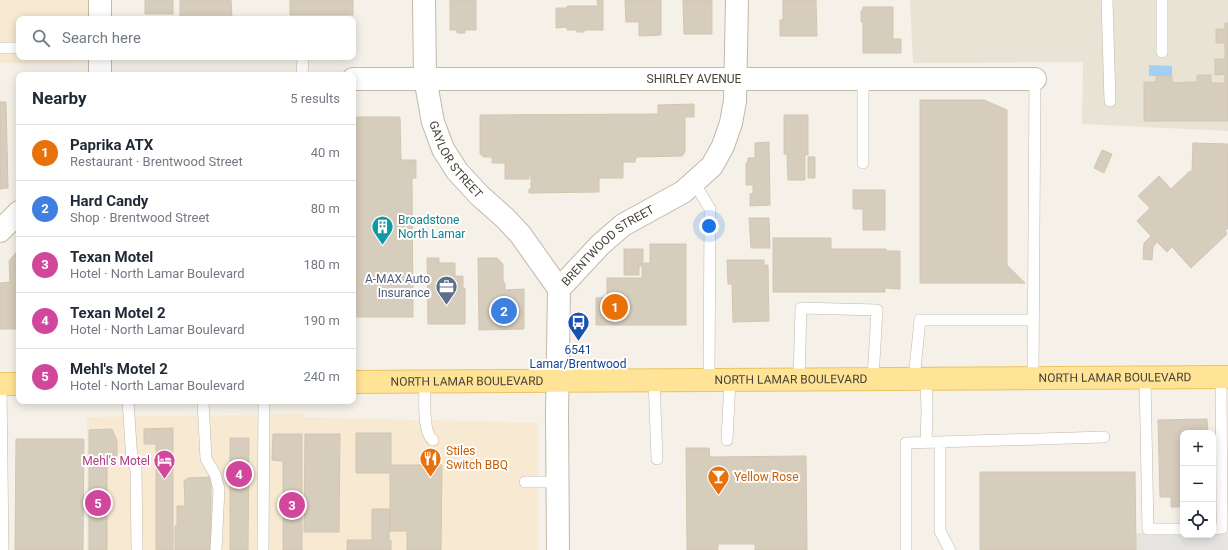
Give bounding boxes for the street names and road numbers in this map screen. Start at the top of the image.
street label: SHIRLEY AVENUE [647,72,742,86]
street label: GAYLOR STREET [426,119,485,201]
street label: BRENTWOOD STREET [559,202,657,289]
street label: NORTH LAMAR BOULEVARD [1039,370,1192,385]
street label: NORTH LAMAR BOULEVARD [715,372,868,387]
street label: NORTH LAMAR BOULEVARD [391,374,544,389]

